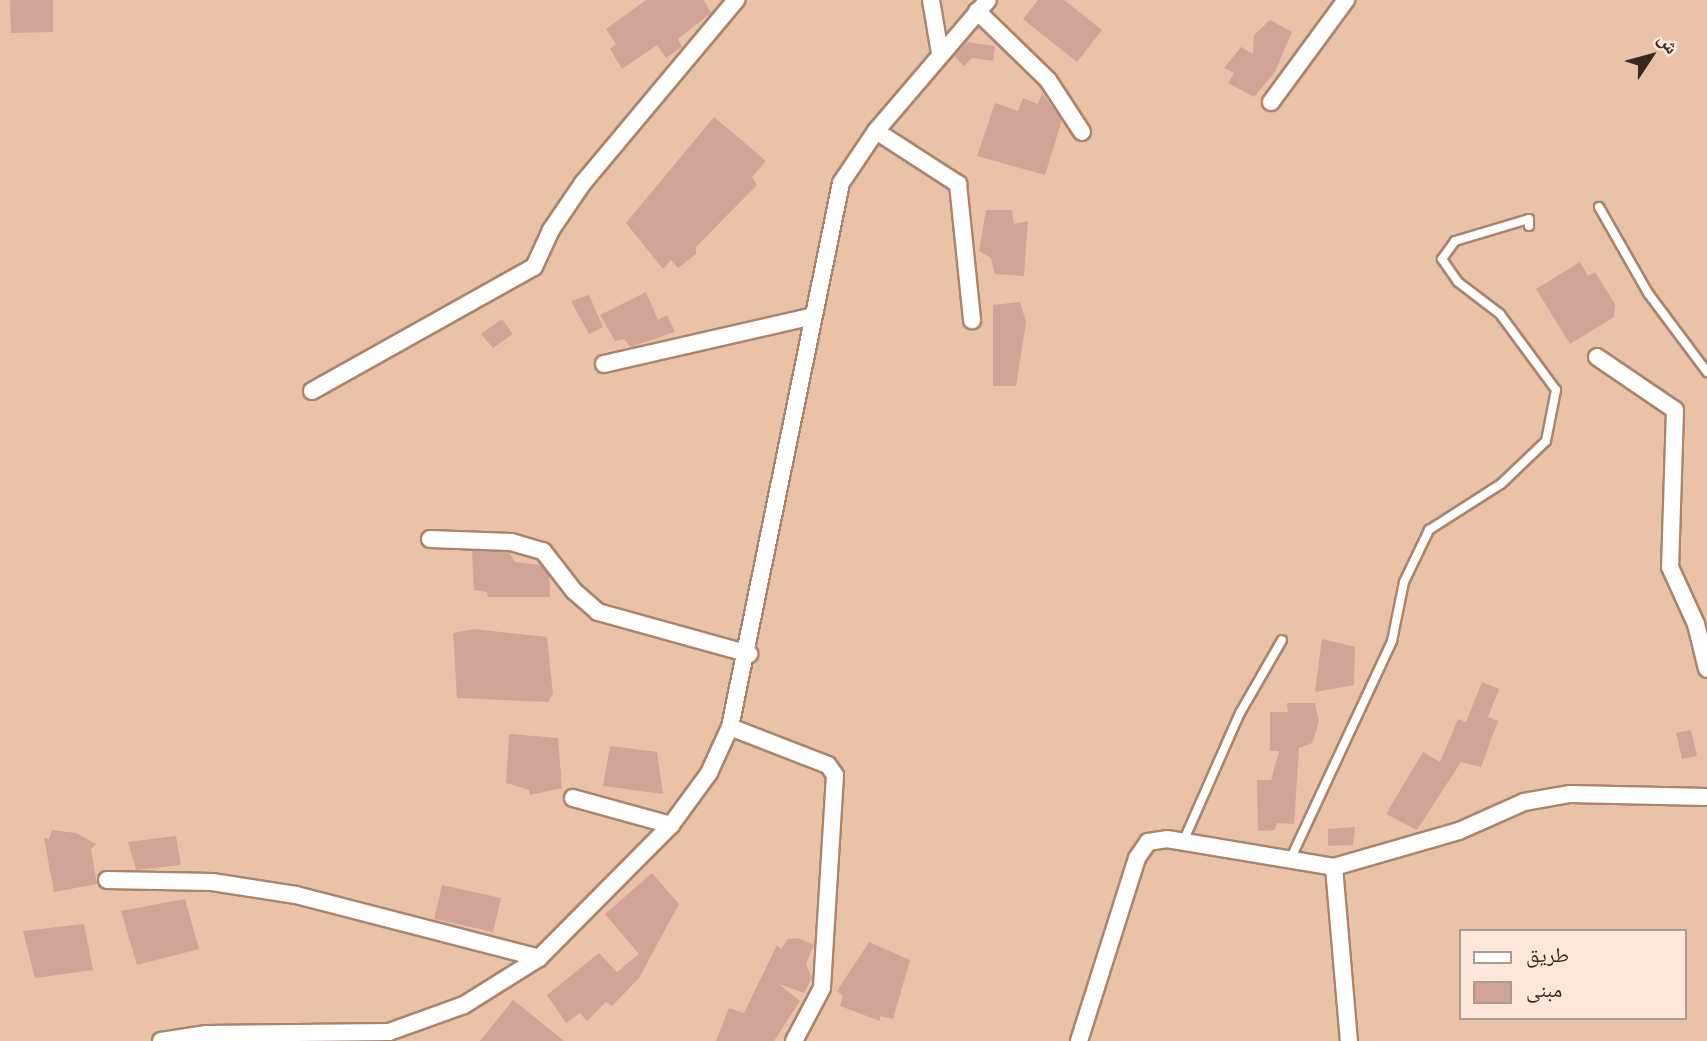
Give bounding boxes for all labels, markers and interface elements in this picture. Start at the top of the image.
north arrow [1616,21,1686,91]
text: ش [1652,28,1684,59]
legend [1458,929,1686,1020]
text: طريق [1526,941,1569,968]
text: مبنى [1526,976,1562,1003]

